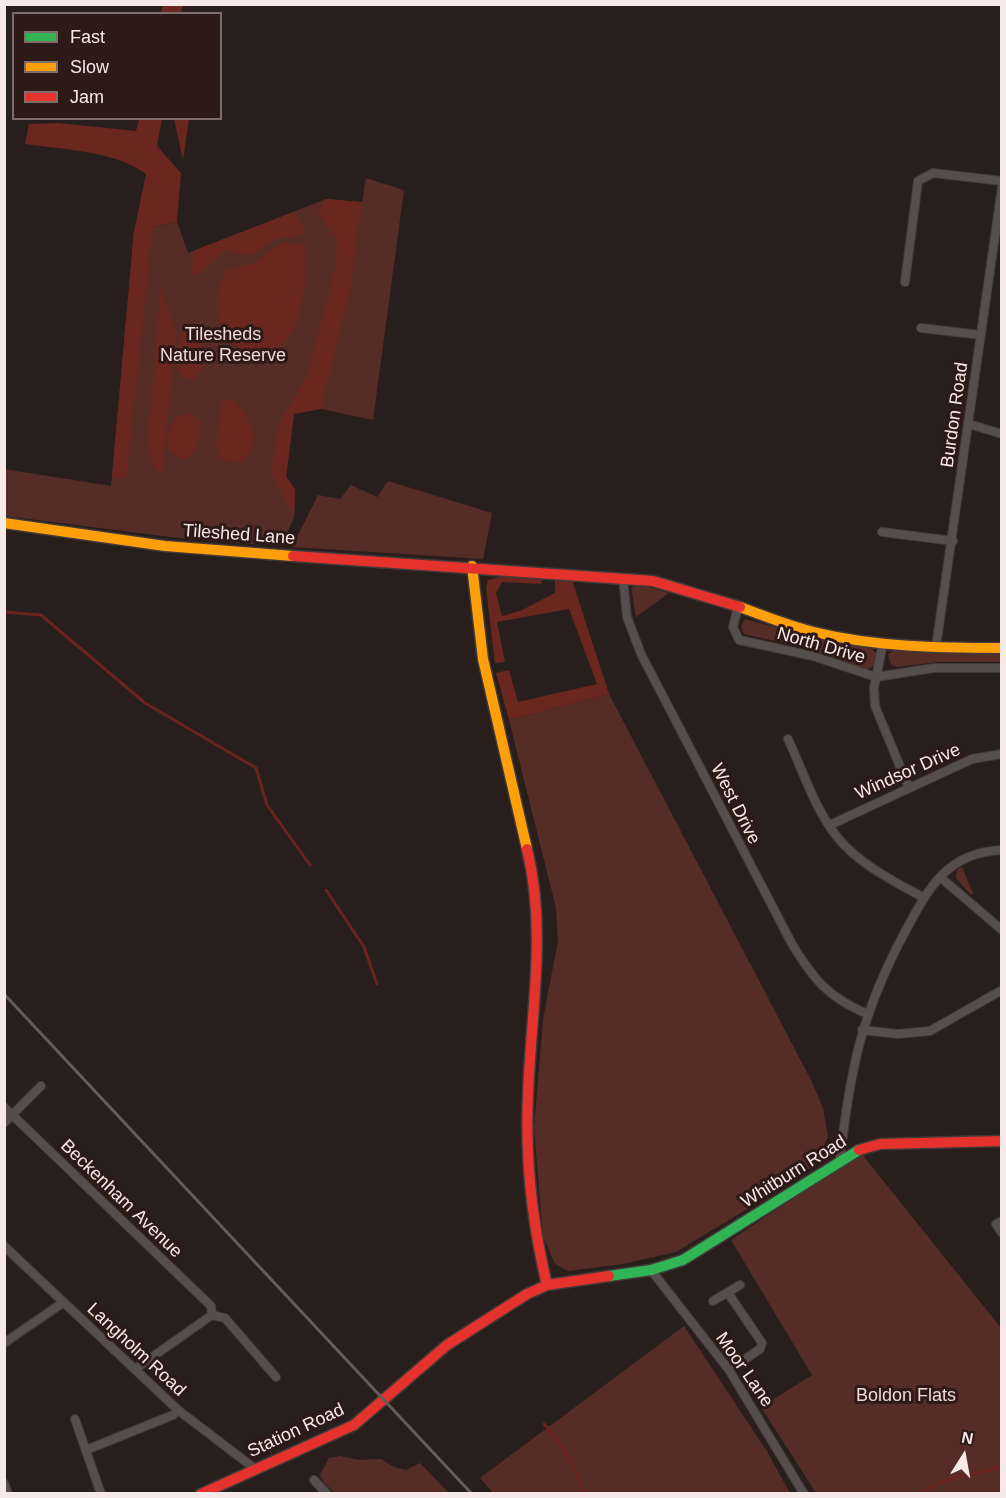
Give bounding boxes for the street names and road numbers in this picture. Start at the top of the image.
street label: Burdon Road [937,361,973,469]
street label: Tileshed Lane [182,520,296,550]
street label: North Drive [774,623,868,669]
street label: Windsor Drive [852,739,964,805]
street label: West Drive [705,760,765,848]
street label: Whitburn Road [737,1131,851,1213]
street label: Beckenham Avenue [56,1135,186,1263]
street label: Langholm Road [82,1299,190,1401]
street label: Moor Lane [710,1329,778,1411]
street label: Station Road [244,1399,348,1463]

